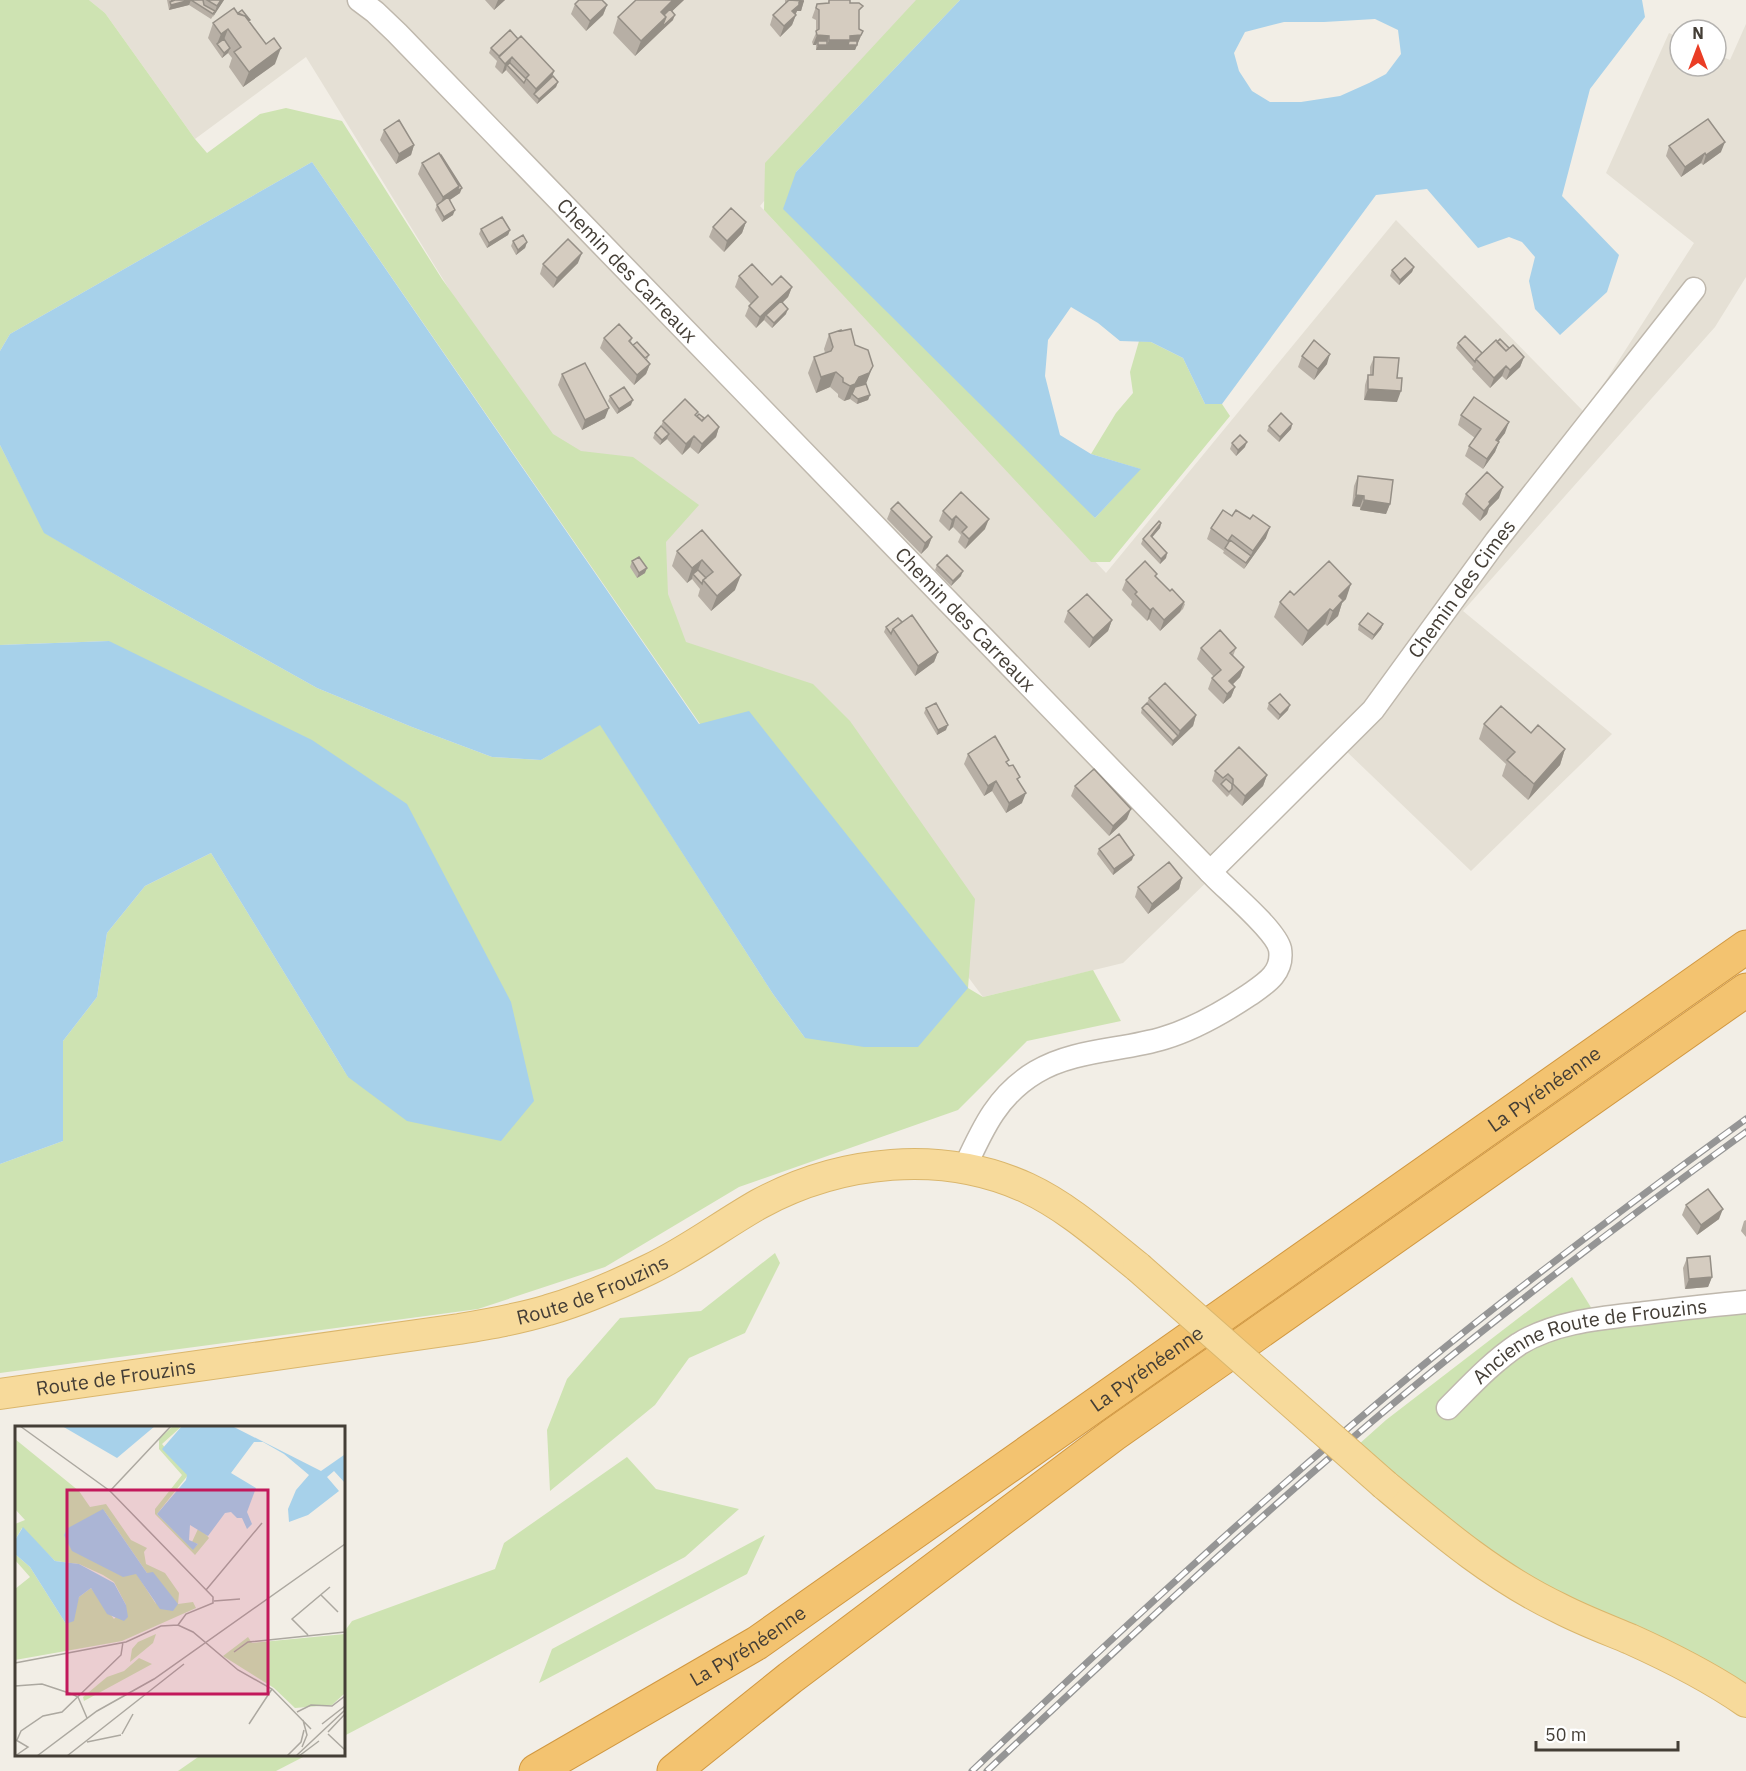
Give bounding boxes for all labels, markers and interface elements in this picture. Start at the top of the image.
north arrow [1668,18,1728,78]
text: N [1692,23,1704,43]
street label: Chemin des Carreaux [551,192,704,348]
street label: Chemin des Cimes [1401,513,1521,663]
street label: Chemin des Carreaux [889,541,1042,697]
street label: La Pyrénéenne [1482,1039,1606,1138]
street label: Route de Frouzins [514,1248,673,1331]
street label: Ancienne Route de Frouzins [1466,1292,1708,1390]
street label: La Pyrénéenne [1084,1319,1209,1418]
street label: Route de Frouzins [34,1352,197,1402]
inset map [15,1426,345,1756]
street label: La Pyrénéenne [684,1599,811,1692]
scale bar [1536,1714,1678,1752]
text: 50 m [1545,1723,1587,1746]

